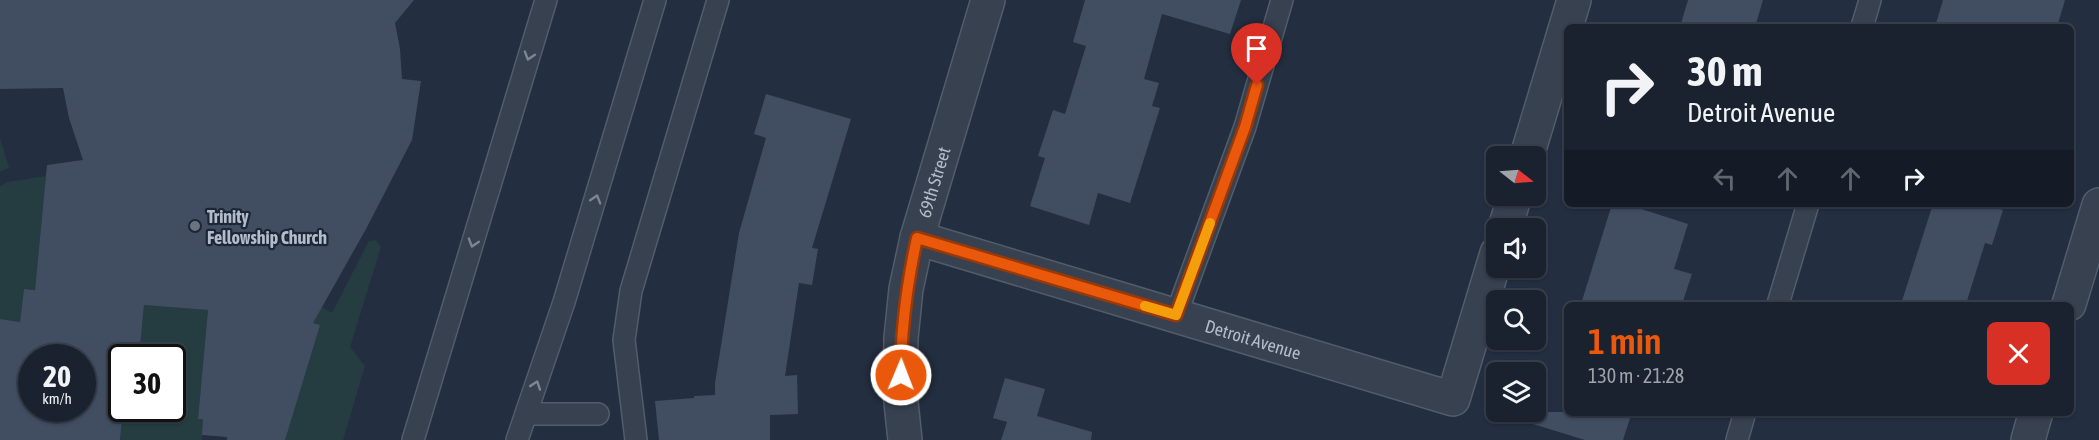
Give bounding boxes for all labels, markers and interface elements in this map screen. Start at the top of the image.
pin [1231,23,1282,85]
icon: arrive [1240,32,1273,65]
text: 30 m [1687,47,1762,95]
icon: right [1588,48,1666,126]
one-way arrow [524,50,536,61]
text: Detroit Avenue [1687,97,1835,128]
street label: 69th Street [913,144,954,220]
north arrow [1486,146,1546,206]
map controls [1486,146,1546,422]
icon: left [1708,162,1741,195]
icon: ahead [1771,162,1804,195]
icon: ahead [1834,162,1867,195]
icon: right [1897,162,1930,195]
one-way arrow [589,194,601,205]
place label: Trinity Fellowship Church [207,206,327,248]
button: sound [1486,218,1546,278]
marker: Trinity Fellowship Church [188,219,202,233]
one-way arrow [468,237,480,248]
button: search [1486,290,1546,350]
street label: Detroit Avenue [1203,315,1304,363]
text: 1 min [1588,320,1662,362]
button: close [1987,322,2050,385]
position arrow [869,343,933,407]
speed limit sign: 30 [108,344,186,422]
text: 20 [43,359,71,393]
button: layers [1486,362,1546,422]
text: 130 m · 21:28 [1588,364,1684,387]
one-way arrow [529,380,541,391]
text: km/h [42,390,72,407]

